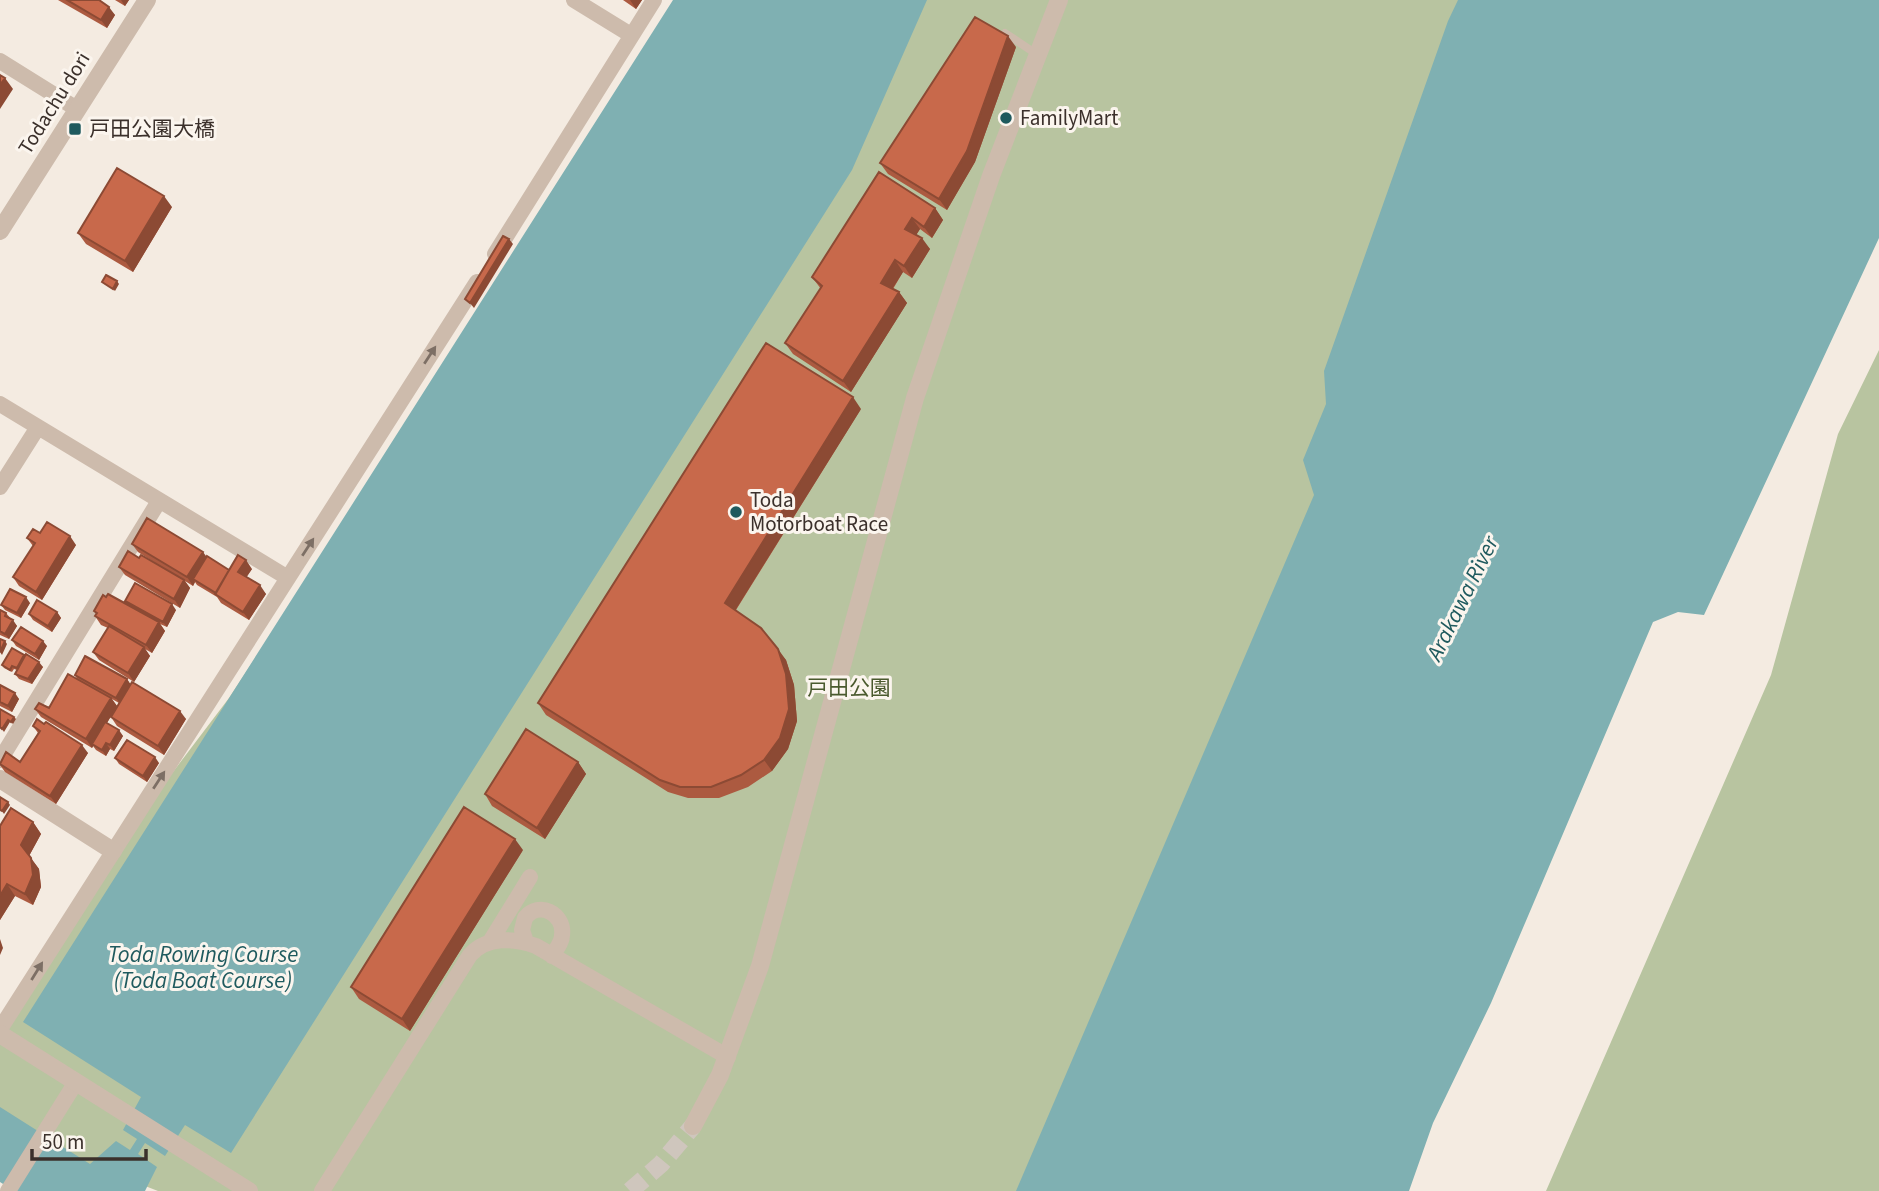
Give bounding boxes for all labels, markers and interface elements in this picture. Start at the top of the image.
street label: Todachu dori [11,46,97,160]
place label: FamilyMart [1020,103,1118,133]
marker: FamilyMart [998,110,1014,126]
place label: 戸田公園大橋 [89,114,215,144]
marker: 戸田公園大橋 [67,121,83,137]
one-way arrow [424,345,437,365]
place label: Toda Motorboat Race [750,485,888,539]
marker: Toda Motorboat Race [728,504,744,520]
water label: Arakawa River [1417,529,1507,668]
one-way arrow [301,537,314,556]
park label: 戸田公園 [807,673,891,703]
one-way arrow [152,770,165,789]
water label: Toda Rowing Course (Toda Boat Course) [108,938,298,997]
one-way arrow [30,962,43,981]
scale bar [32,1118,145,1162]
text: 50 m [42,1127,84,1157]

